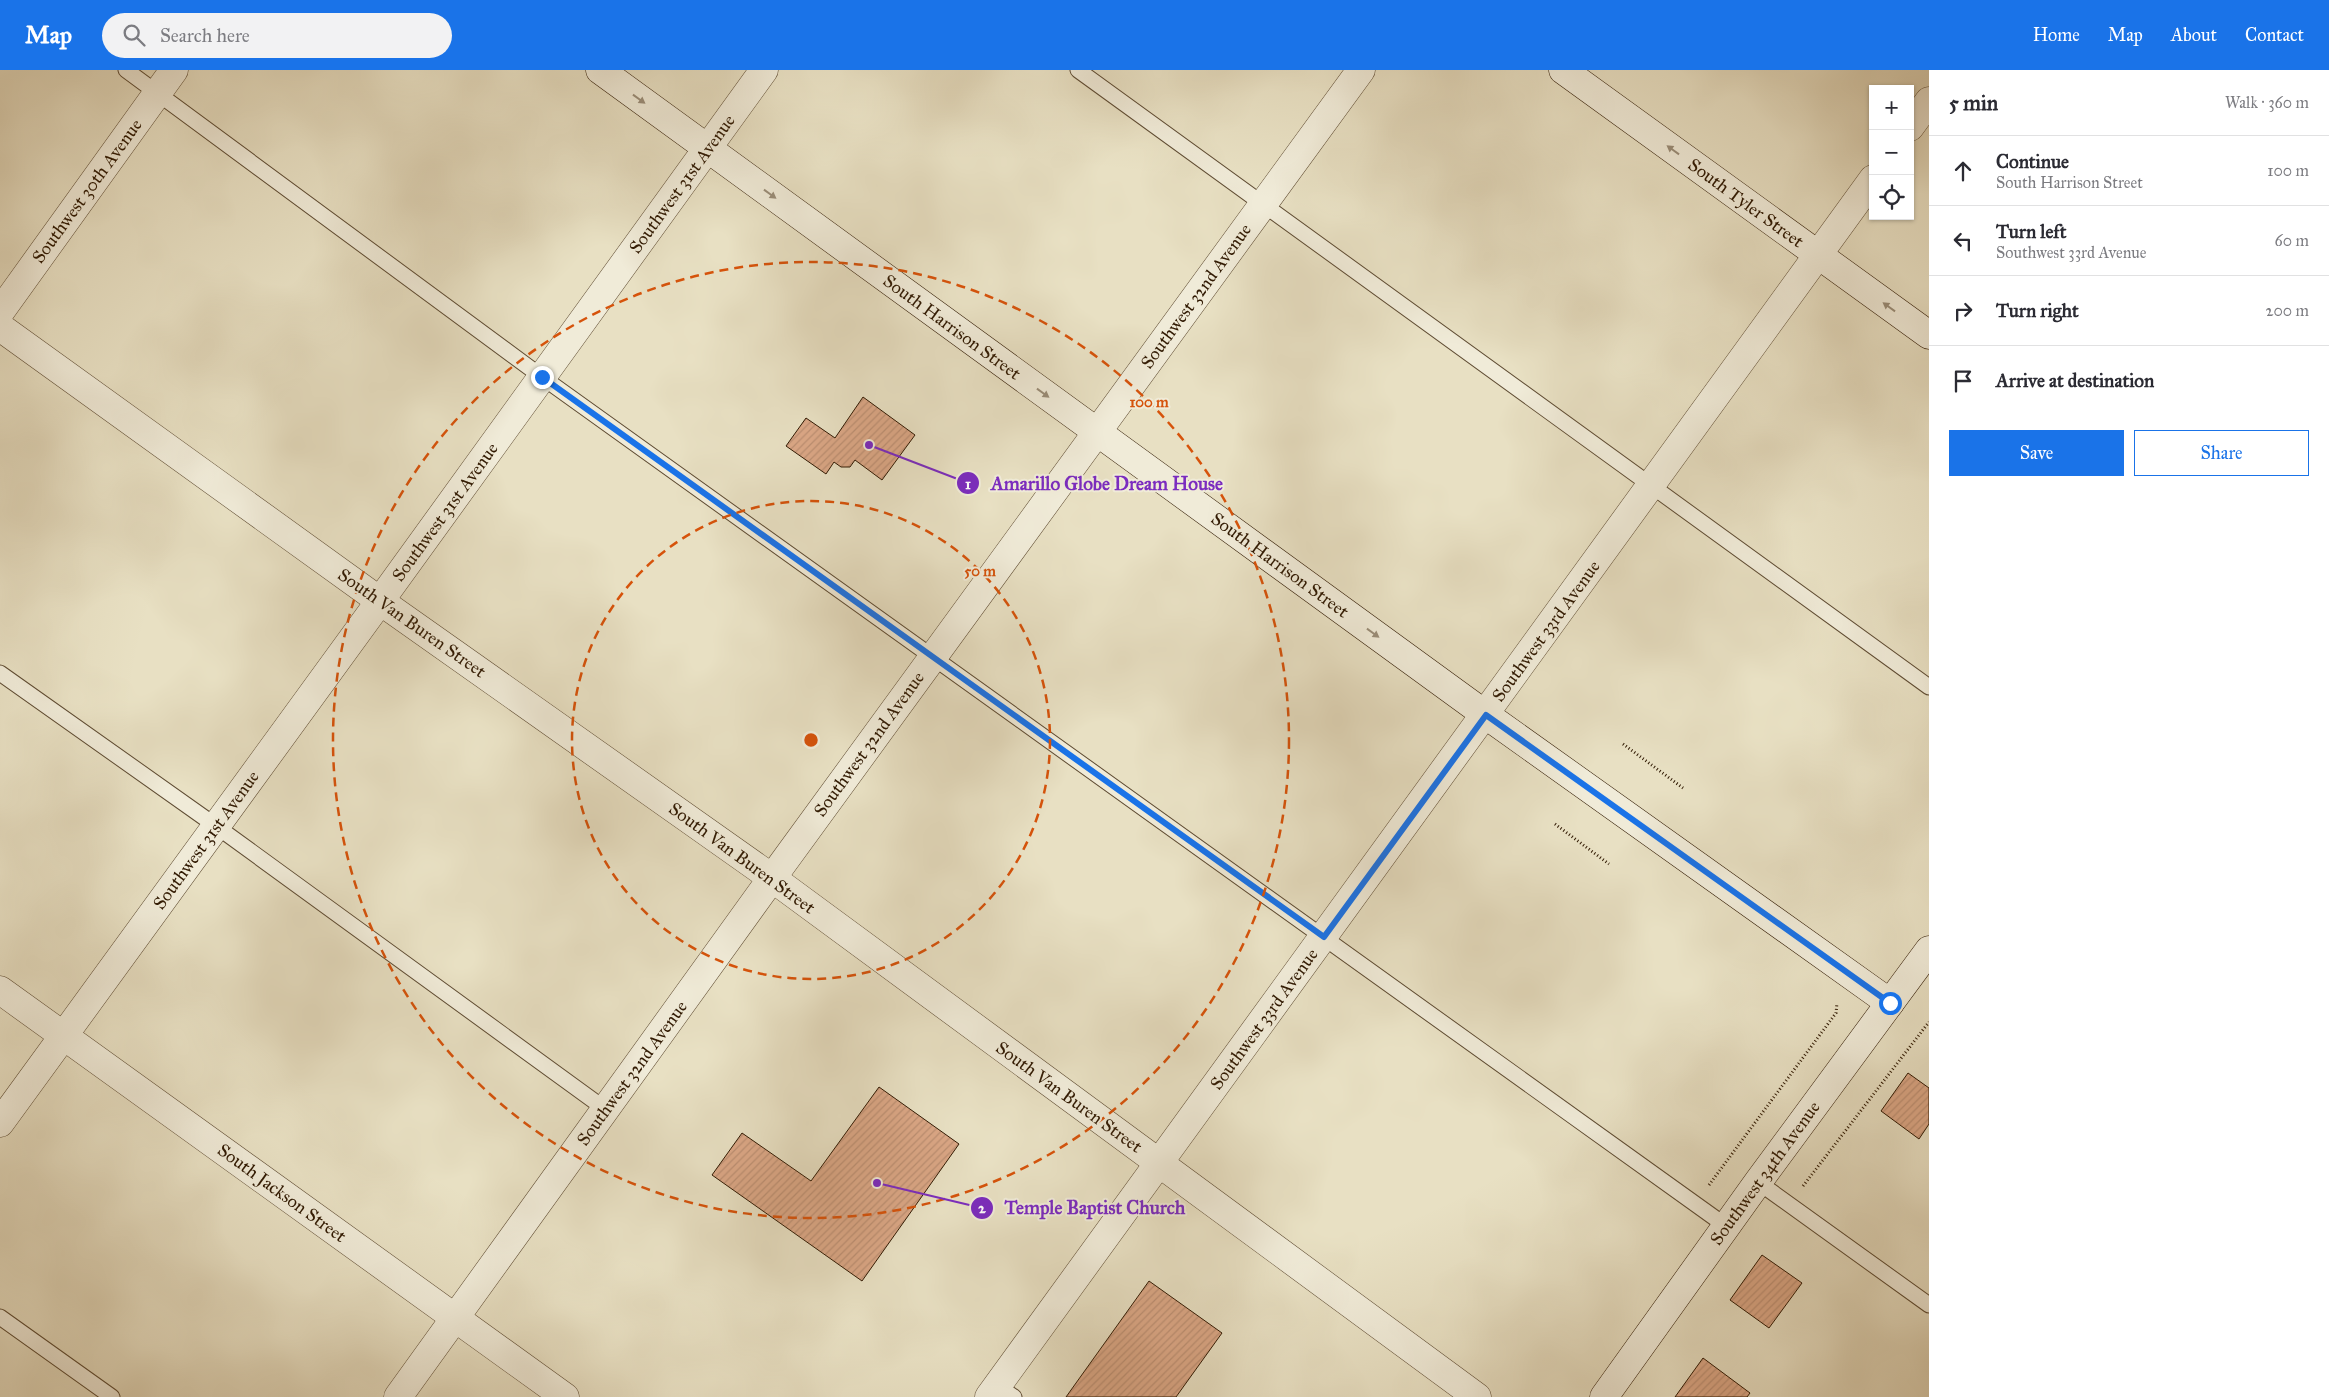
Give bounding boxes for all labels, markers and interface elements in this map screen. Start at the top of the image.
search box [102,13,452,58]
text: Map [25,20,72,50]
icon: search [120,21,148,49]
text: Search here [160,24,250,47]
text: Home [2033,24,2080,46]
text: Map [2108,24,2143,46]
text: About [2171,24,2217,46]
text: Contact [2245,24,2304,46]
map controls [1869,85,1914,220]
button: + [1869,85,1914,130]
text: 5 min [1949,90,1998,116]
text: Walk · 360 m [2225,93,2309,112]
one-way arrow [632,94,646,104]
street label: Southwest 31st Avenue [624,110,740,258]
street label: Southwest 30th Avenue [27,114,147,268]
button: − [1869,130,1914,175]
one-way arrow [1666,145,1680,155]
text: Continue [1996,150,2069,173]
street label: South Tyler Street [1684,154,1809,253]
icon: ahead [1949,157,1977,185]
text: 100 m [2267,161,2309,180]
text: South Harrison Street [1996,173,2143,192]
button: locate [1869,175,1914,220]
one-way arrow [763,189,776,200]
street label: Southwest 32nd Avenue [1136,219,1256,373]
text: Turn left [1996,220,2066,243]
icon: left [1949,227,1977,255]
text: 60 m [2275,231,2309,250]
text: Southwest 33rd Avenue [1996,243,2147,262]
street label: South Harrison Street [879,270,1026,385]
icon: right [1949,297,1977,325]
text: Turn right [1996,299,2079,322]
text: 200 m [2266,301,2309,320]
one-way arrow [1883,302,1896,312]
route end [531,366,554,389]
icon: arrive [1949,367,1977,395]
text: Arrive at destination [1996,369,2154,392]
one-way arrow [1036,388,1050,398]
text: 100 m [1129,393,1169,411]
button: Save [1949,430,2124,476]
button: Share [2134,430,2309,476]
street label: Southwest 31st Avenue [387,438,503,586]
callout: Amarillo Globe Dream House [956,466,1233,500]
text: Amarillo Globe Dream House [989,472,1223,495]
text: 1 [965,475,971,493]
street label: South Harrison Street [1207,508,1354,623]
street label: Southwest 33rd Avenue [1487,556,1605,706]
text: 50 m [964,562,996,580]
street label: South Van Buren Street [334,564,491,683]
one-way arrow [1366,627,1379,638]
street label: Southwest 32nd Avenue [809,667,929,821]
centre of rings [802,731,820,749]
street label: Southwest 31st Avenue [148,766,264,914]
street label: South Van Buren Street [664,797,820,919]
street label: Southwest 33rd Avenue [1205,944,1323,1094]
route start [1879,992,1902,1015]
street label: Southwest 32nd Avenue [572,996,692,1150]
street label: South Van Buren Street [991,1036,1147,1158]
street label: Southwest 34th Avenue [1705,1097,1825,1249]
street label: South Jackson Street [213,1139,351,1248]
callout: Temple Baptist Church [970,1191,1196,1225]
text: Temple Baptist Church [1004,1196,1186,1220]
text: 2 [978,1199,986,1217]

